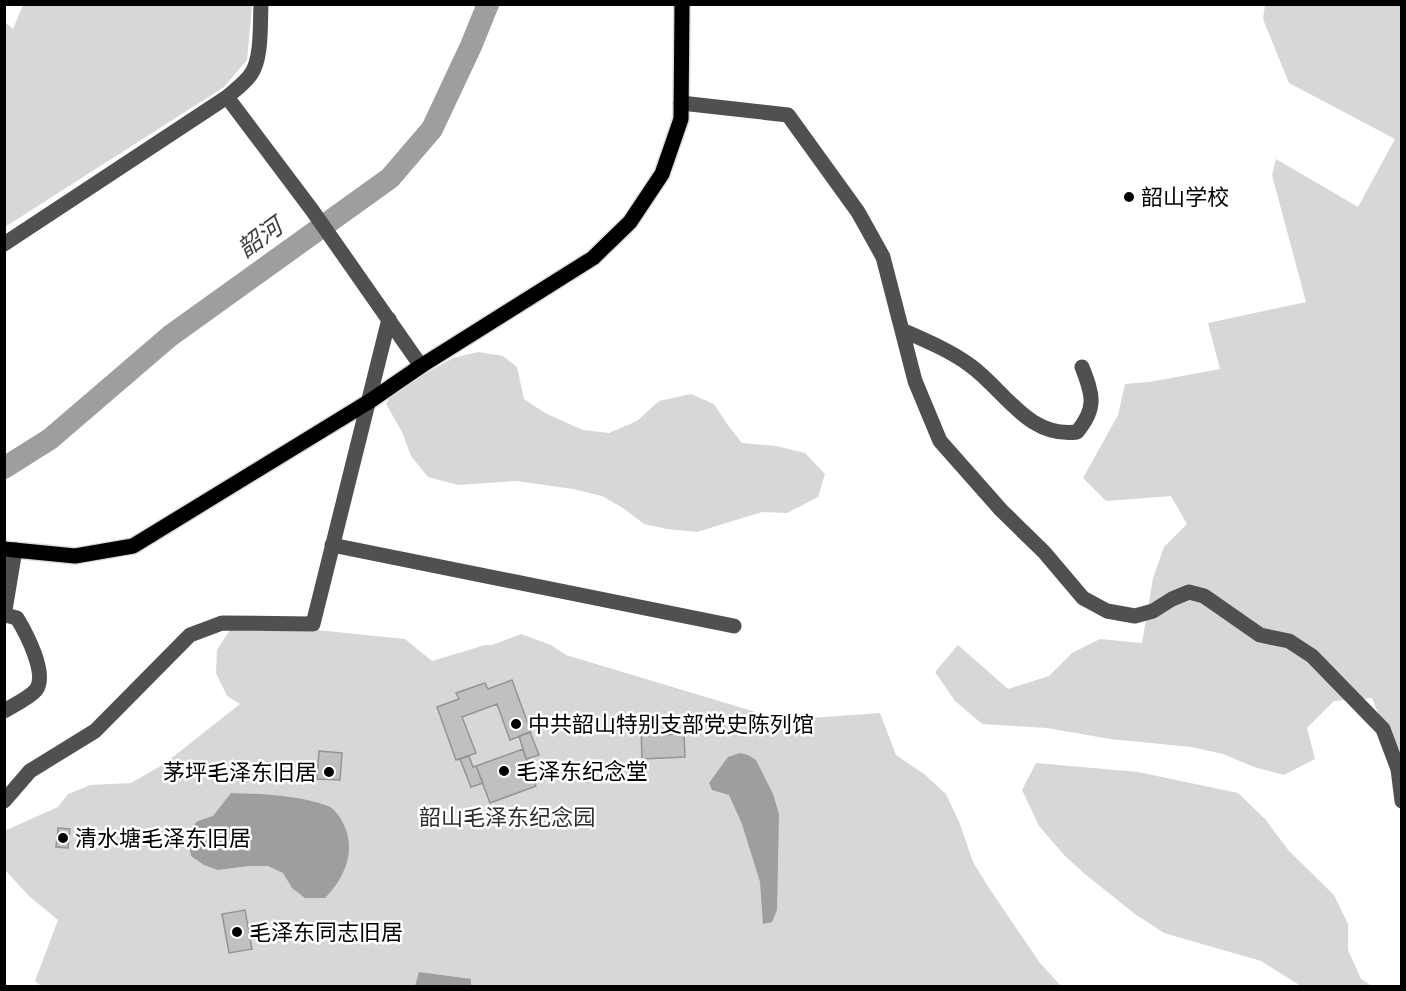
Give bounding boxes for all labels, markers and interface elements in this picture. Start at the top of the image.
place label: 韶山学校 [1141,181,1229,213]
marker: 韶山学校 [1122,190,1136,204]
water label: 韶河 [230,207,293,266]
place label: 中共韶山特别支部党史陈列馆 [528,708,814,740]
marker: 中共韶山特别支部党史陈列馆 [509,717,523,731]
place label: 毛泽东纪念堂 [516,755,648,787]
place label: 茅坪毛泽东旧居 [163,756,317,788]
marker: 毛泽东纪念堂 [497,764,511,778]
marker: 茅坪毛泽东旧居 [322,765,336,779]
park label: 韶山毛泽东纪念园 [419,801,595,833]
place label: 清水塘毛泽东旧居 [75,822,251,854]
marker: 清水塘毛泽东旧居 [56,831,70,845]
place label: 毛泽东同志旧居 [249,916,403,948]
marker: 毛泽东同志旧居 [230,925,244,939]

